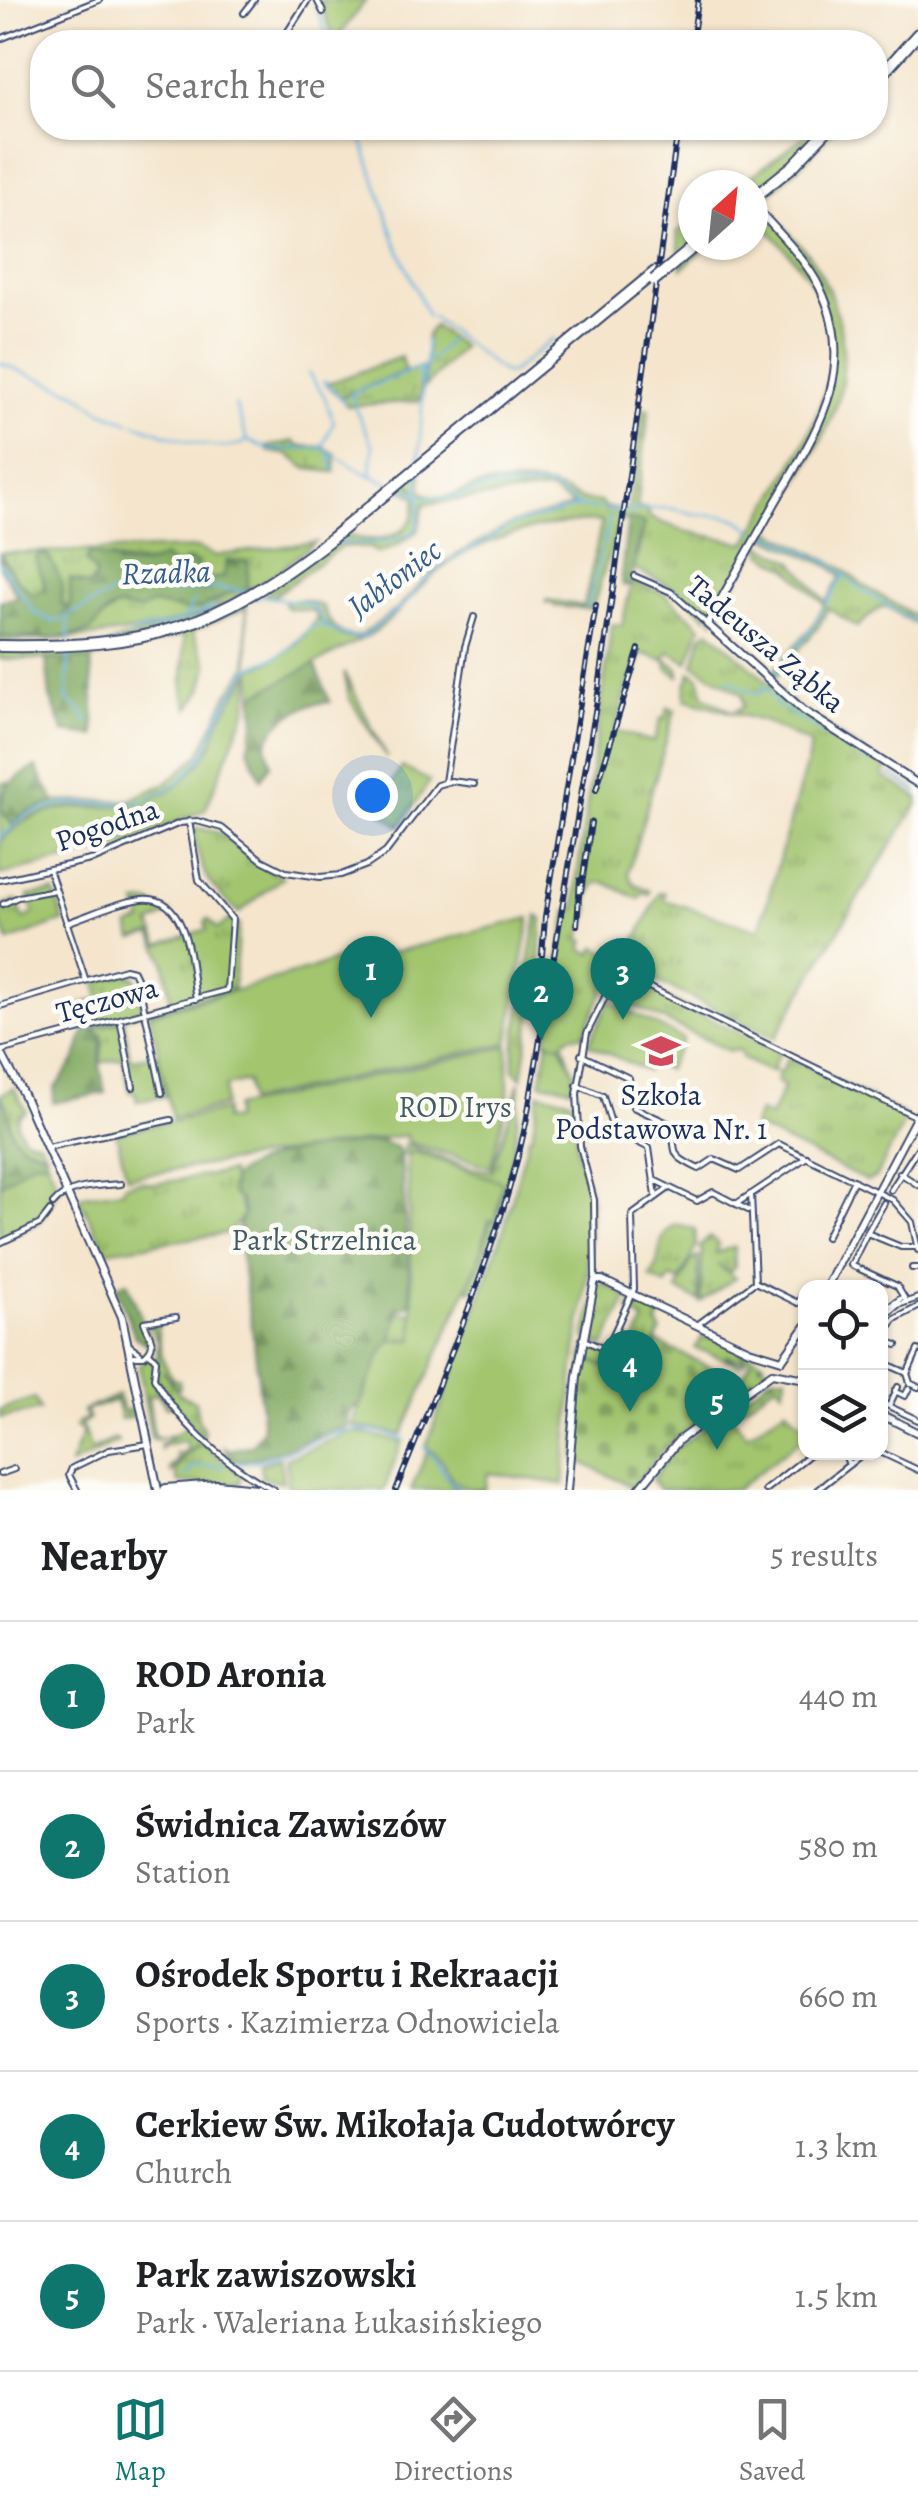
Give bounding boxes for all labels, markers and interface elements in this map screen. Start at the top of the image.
search box [30,30,888,140]
icon: search [65,58,120,113]
text: Search here [145,59,326,111]
north arrow [678,170,768,260]
water label: Jabłoniec [337,528,451,628]
water label: Rzadka [121,548,212,596]
street label: Tadeusza Ząbka [678,566,854,722]
your location [347,770,398,821]
street label: Pogodna [50,789,164,861]
pin: 1 [338,936,404,1018]
pin: 3 [590,938,656,1020]
pin: 2 [508,958,574,1040]
street label: Tęczowa [52,967,162,1033]
school or university icon: Szkoła Podstawowa Nr. 1 [640,1030,682,1072]
place label: Szkoła Podstawowa Nr. 1 [555,1075,767,1149]
park label: ROD Irys [398,1087,512,1127]
park label: Park Strzelnica [231,1220,417,1260]
map controls [798,1280,888,1460]
button: locate [798,1280,888,1370]
pin: 4 [598,1330,662,1412]
pin: 5 [684,1368,750,1450]
button: layers [798,1370,888,1460]
text: Nearby [40,1527,167,1584]
text: 5 results [770,1533,878,1577]
text: ROD Aronia [135,1648,326,1700]
text: 1 [67,1674,78,1718]
text: 440 m [799,1674,878,1718]
text: Park [135,1700,195,1744]
text: Świdnica Zawiszów [135,1798,446,1850]
text: 2 [65,1824,80,1868]
text: 580 m [799,1824,878,1868]
text: Station [135,1850,231,1894]
text: Ośrodek Sportu i Rekraacji [135,1948,559,2000]
text: 3 [66,1974,79,2018]
text: 660 m [798,1974,878,2018]
text: Sports · Kazimierza Odnowiciela [135,2000,560,2044]
text: Cerkiew Św. Mikołaja Cudotwórcy [135,2098,674,2150]
text: 4 [65,2124,80,2168]
text: 1.3 km [795,2124,878,2168]
text: Church [135,2150,232,2194]
text: Park zawiszowski [135,2248,417,2300]
text: 5 [66,2274,79,2318]
text: 1.5 km [795,2274,878,2318]
text: Park · Waleriana Łukasińskiego [135,2300,542,2344]
tab: Map [113,2392,168,2490]
tab: Directions [393,2392,513,2490]
tab: Saved [739,2392,805,2490]

